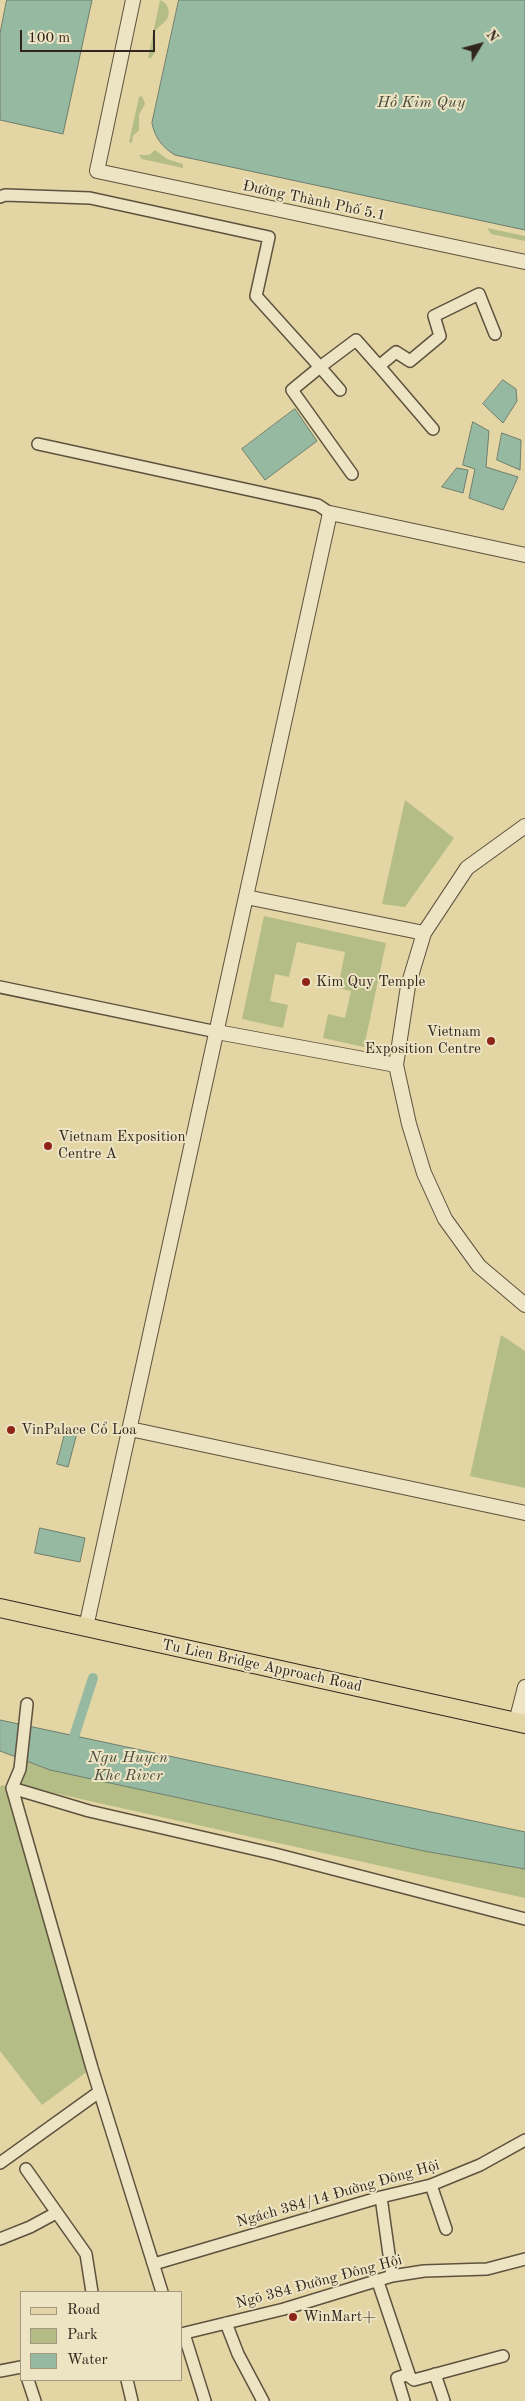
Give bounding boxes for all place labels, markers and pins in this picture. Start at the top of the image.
place label: Kim Quy Temple [316,973,425,991]
marker: Kim Quy Temple [300,976,312,988]
place label: Vietnam Exposition Centre [365,1023,481,1058]
marker: Vietnam Exposition Centre [485,1035,497,1047]
place label: Vietnam Exposition Centre A [58,1128,185,1163]
marker: Vietnam Exposition Centre A [42,1140,54,1152]
place label: VinPalace Cổ Loa [21,1421,137,1439]
marker: VinPalace Cổ Loa [5,1424,17,1436]
place label: WinMart+ [303,2308,376,2326]
marker: WinMart+ [287,2311,299,2323]

